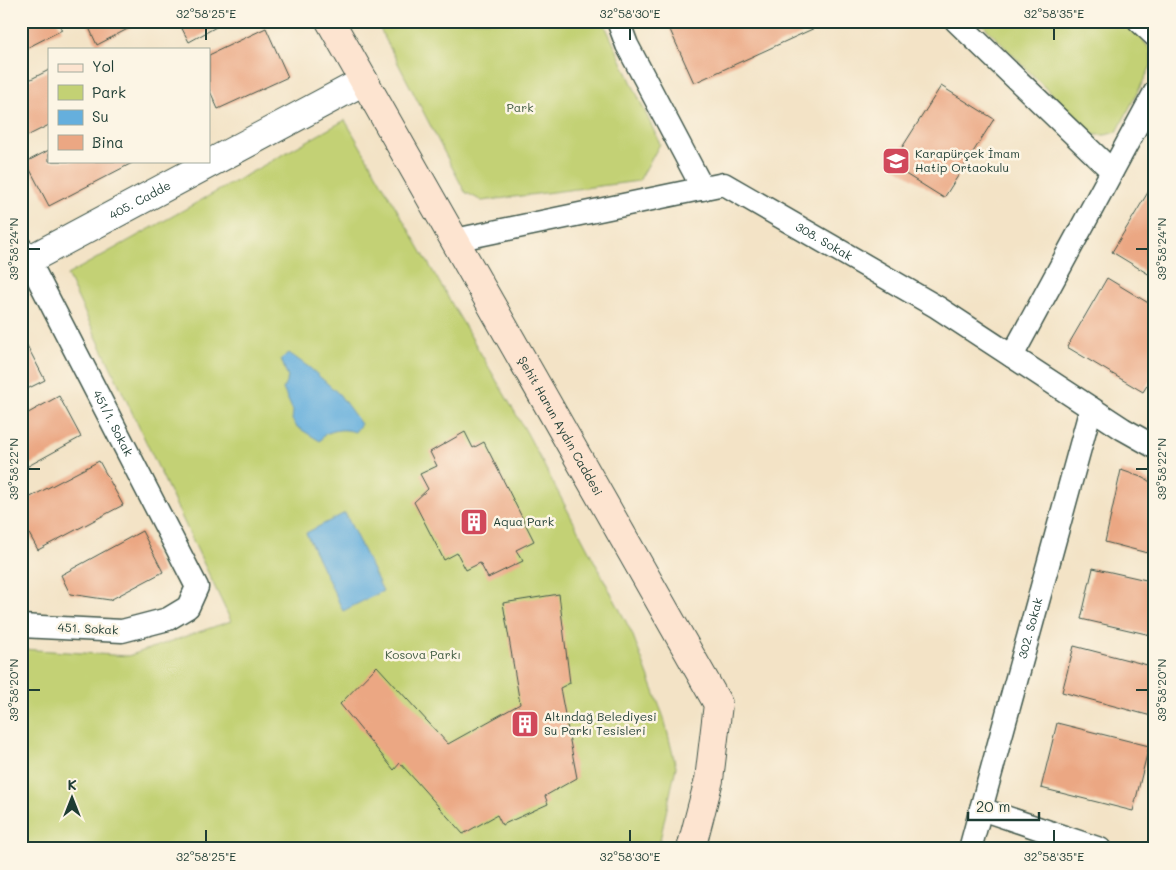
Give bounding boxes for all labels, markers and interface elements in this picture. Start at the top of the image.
text: 32°58'25"E [176,5,236,21]
text: 32°58'30"E [600,5,661,21]
text: 32°58'35"E [1024,5,1084,21]
legend [48,48,210,162]
text: Yol [92,56,115,76]
text: Park [92,82,126,102]
park label: Park [506,99,534,115]
text: Su [92,106,109,126]
text: Bina [92,132,124,152]
place label: Karapürçek İmam Hatip Ortaokulu [915,145,1020,175]
school or university icon: Karapürçek İmam Hatip Ortaokulu [881,146,911,176]
street label: 405. Cadde [106,177,173,223]
text: 39°58'24"N [5,218,21,280]
street label: 308. Sokak [793,218,856,264]
text: 39°58'24"N [1153,218,1169,280]
street label: Şehit Harun Aydın Caddesi [515,353,607,498]
street label: 451/1. Sokak [90,387,137,459]
text: 39°58'22"N [5,438,21,500]
text: 39°58'22"N [1153,438,1169,500]
building icon: Aqua Park [459,507,489,537]
place label: Aqua Park [493,513,554,529]
street label: 302. Sokak [1014,596,1046,660]
street label: 451. Sokak [57,618,119,638]
park label: Kosova Parkı [385,646,461,662]
text: 39°58'20"N [5,659,21,721]
text: 39°58'20"N [1153,659,1169,721]
place label: Altındağ Belediyesi Su Parkı Tesisleri [544,708,657,738]
building icon: Altındağ Belediyesi Su Parkı Tesisleri [510,709,540,739]
north arrow [48,772,98,822]
text: K [67,775,77,794]
scale bar [968,790,1040,822]
text: 20 m [976,796,1010,816]
text: 32°58'25"E [176,848,236,864]
text: 32°58'30"E [600,848,661,864]
text: 32°58'35"E [1024,848,1084,864]

